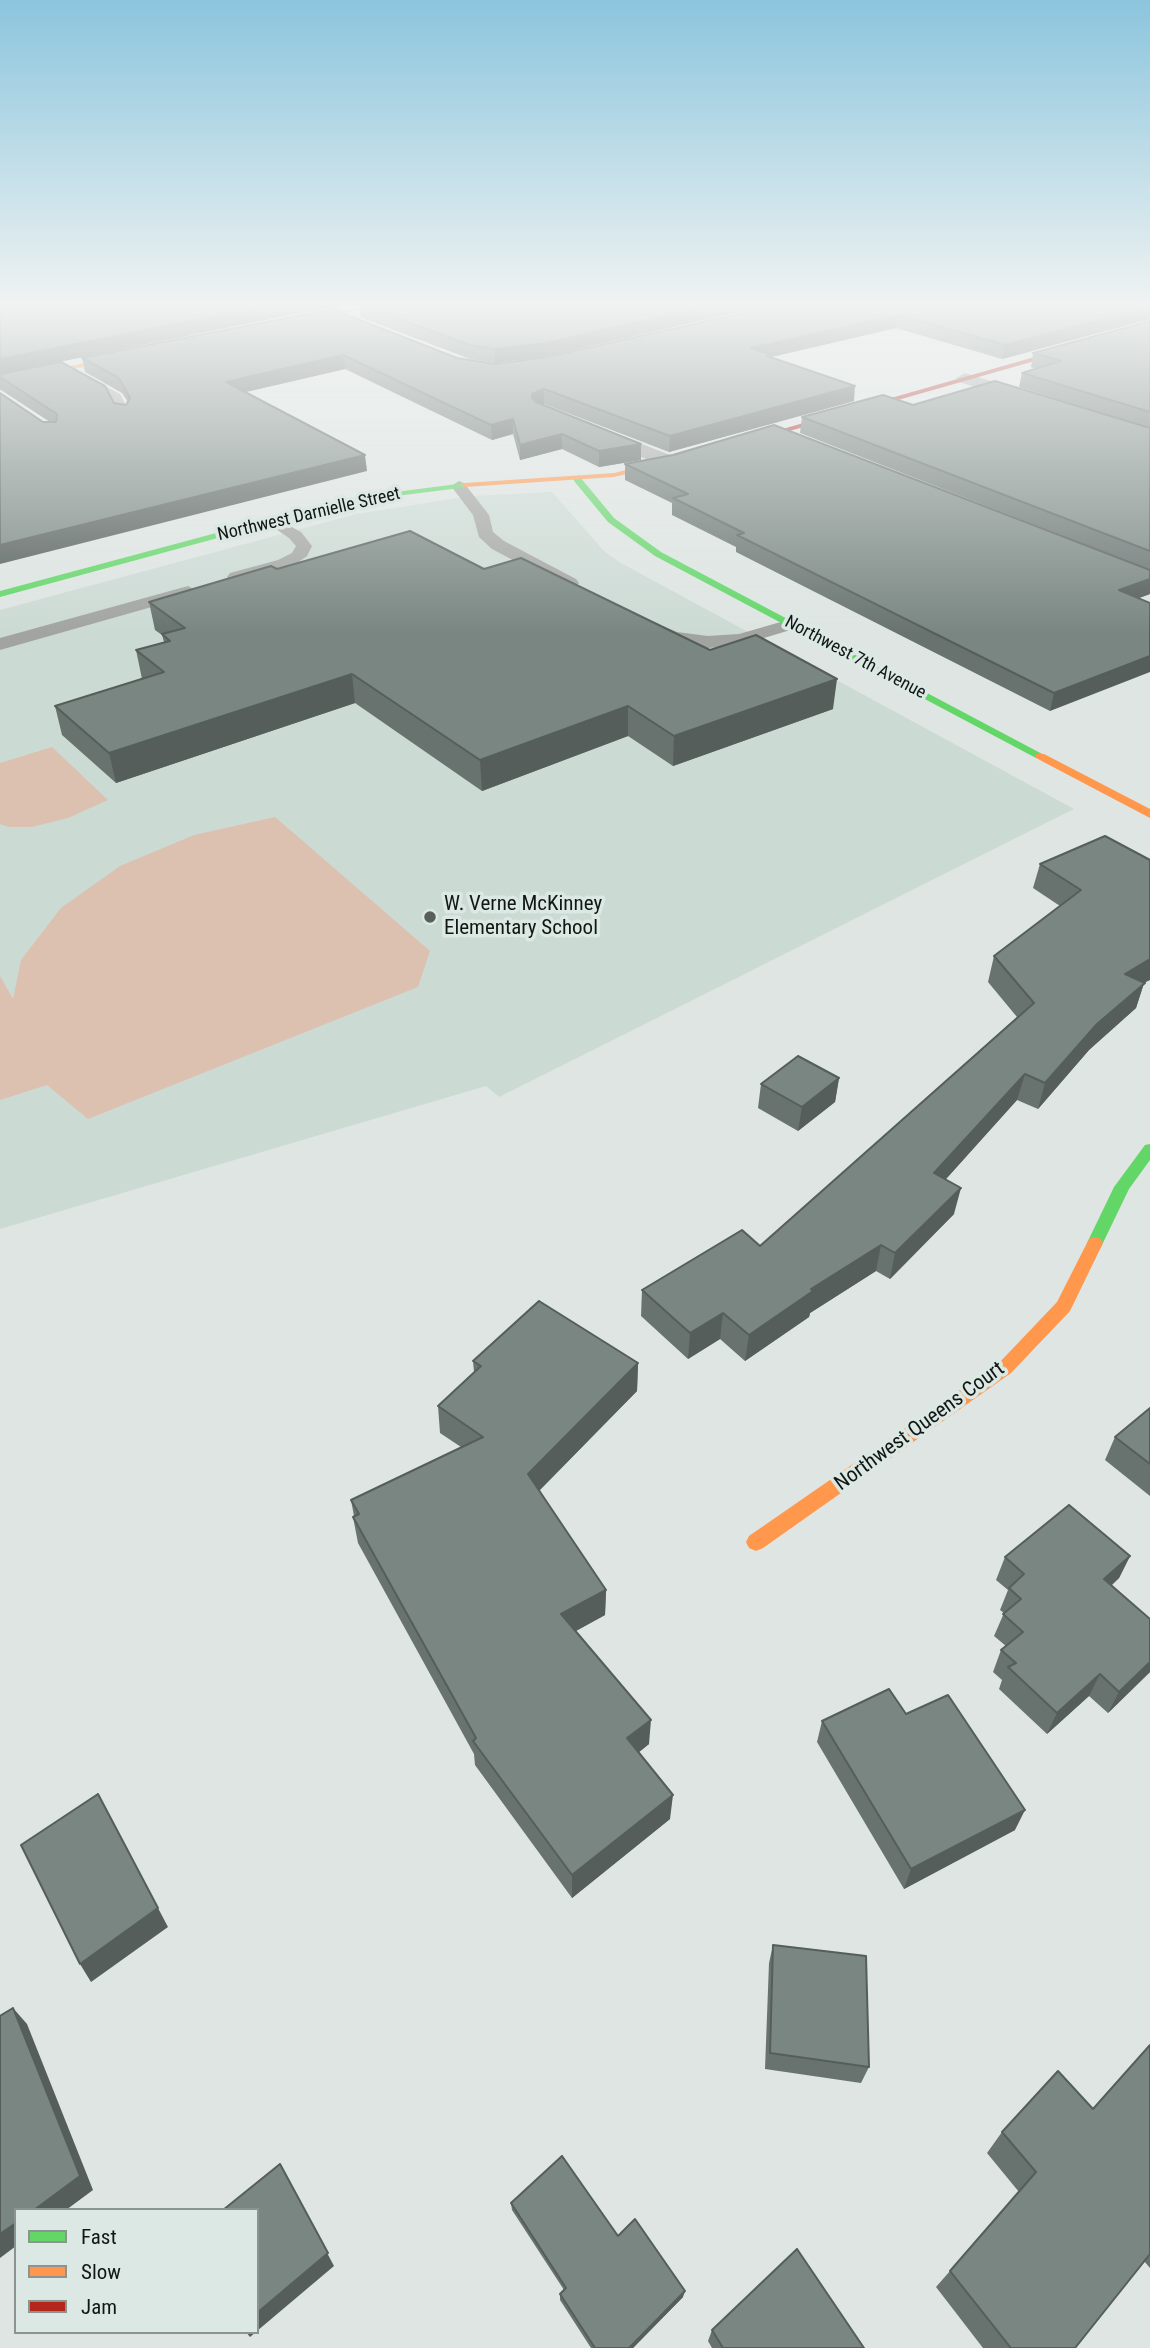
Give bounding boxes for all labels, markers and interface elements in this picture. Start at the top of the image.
street label: Northwest Darnielle Street [216,483,402,547]
street label: Northwest 7th Avenue [781,612,929,704]
place label: W. Verne McKinney Elementary School [444,892,602,942]
marker: W. Verne McKinney Elementary School [422,909,438,925]
street label: Northwest Queens Court [830,1357,1010,1497]
legend [14,2208,259,2334]
text: Fast [81,2225,117,2249]
text: Slow [81,2260,121,2284]
text: Jam [81,2295,117,2319]

